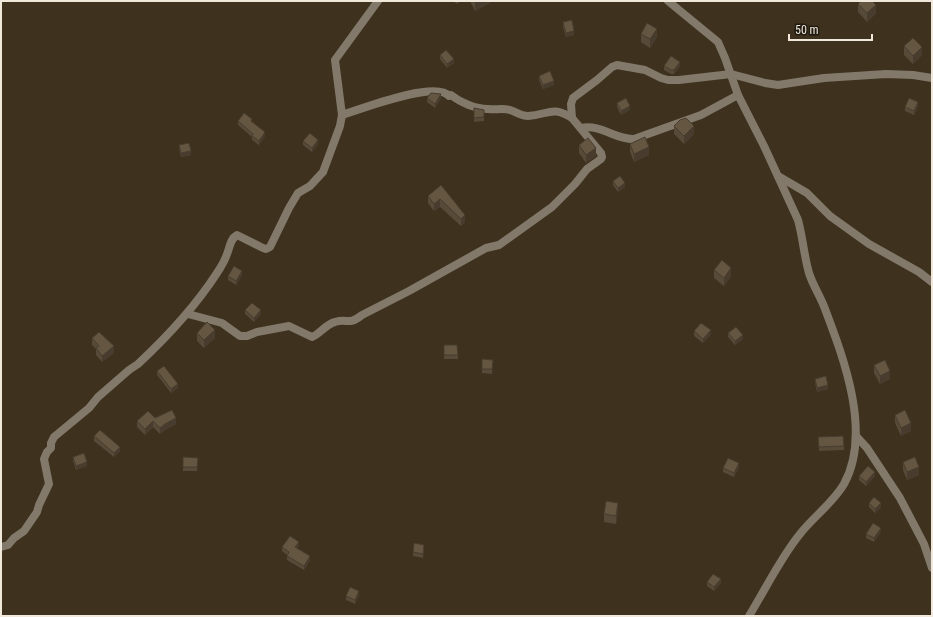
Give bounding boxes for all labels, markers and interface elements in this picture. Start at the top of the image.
scale bar [789,16,872,42]
text: 50 m [795,23,819,37]

